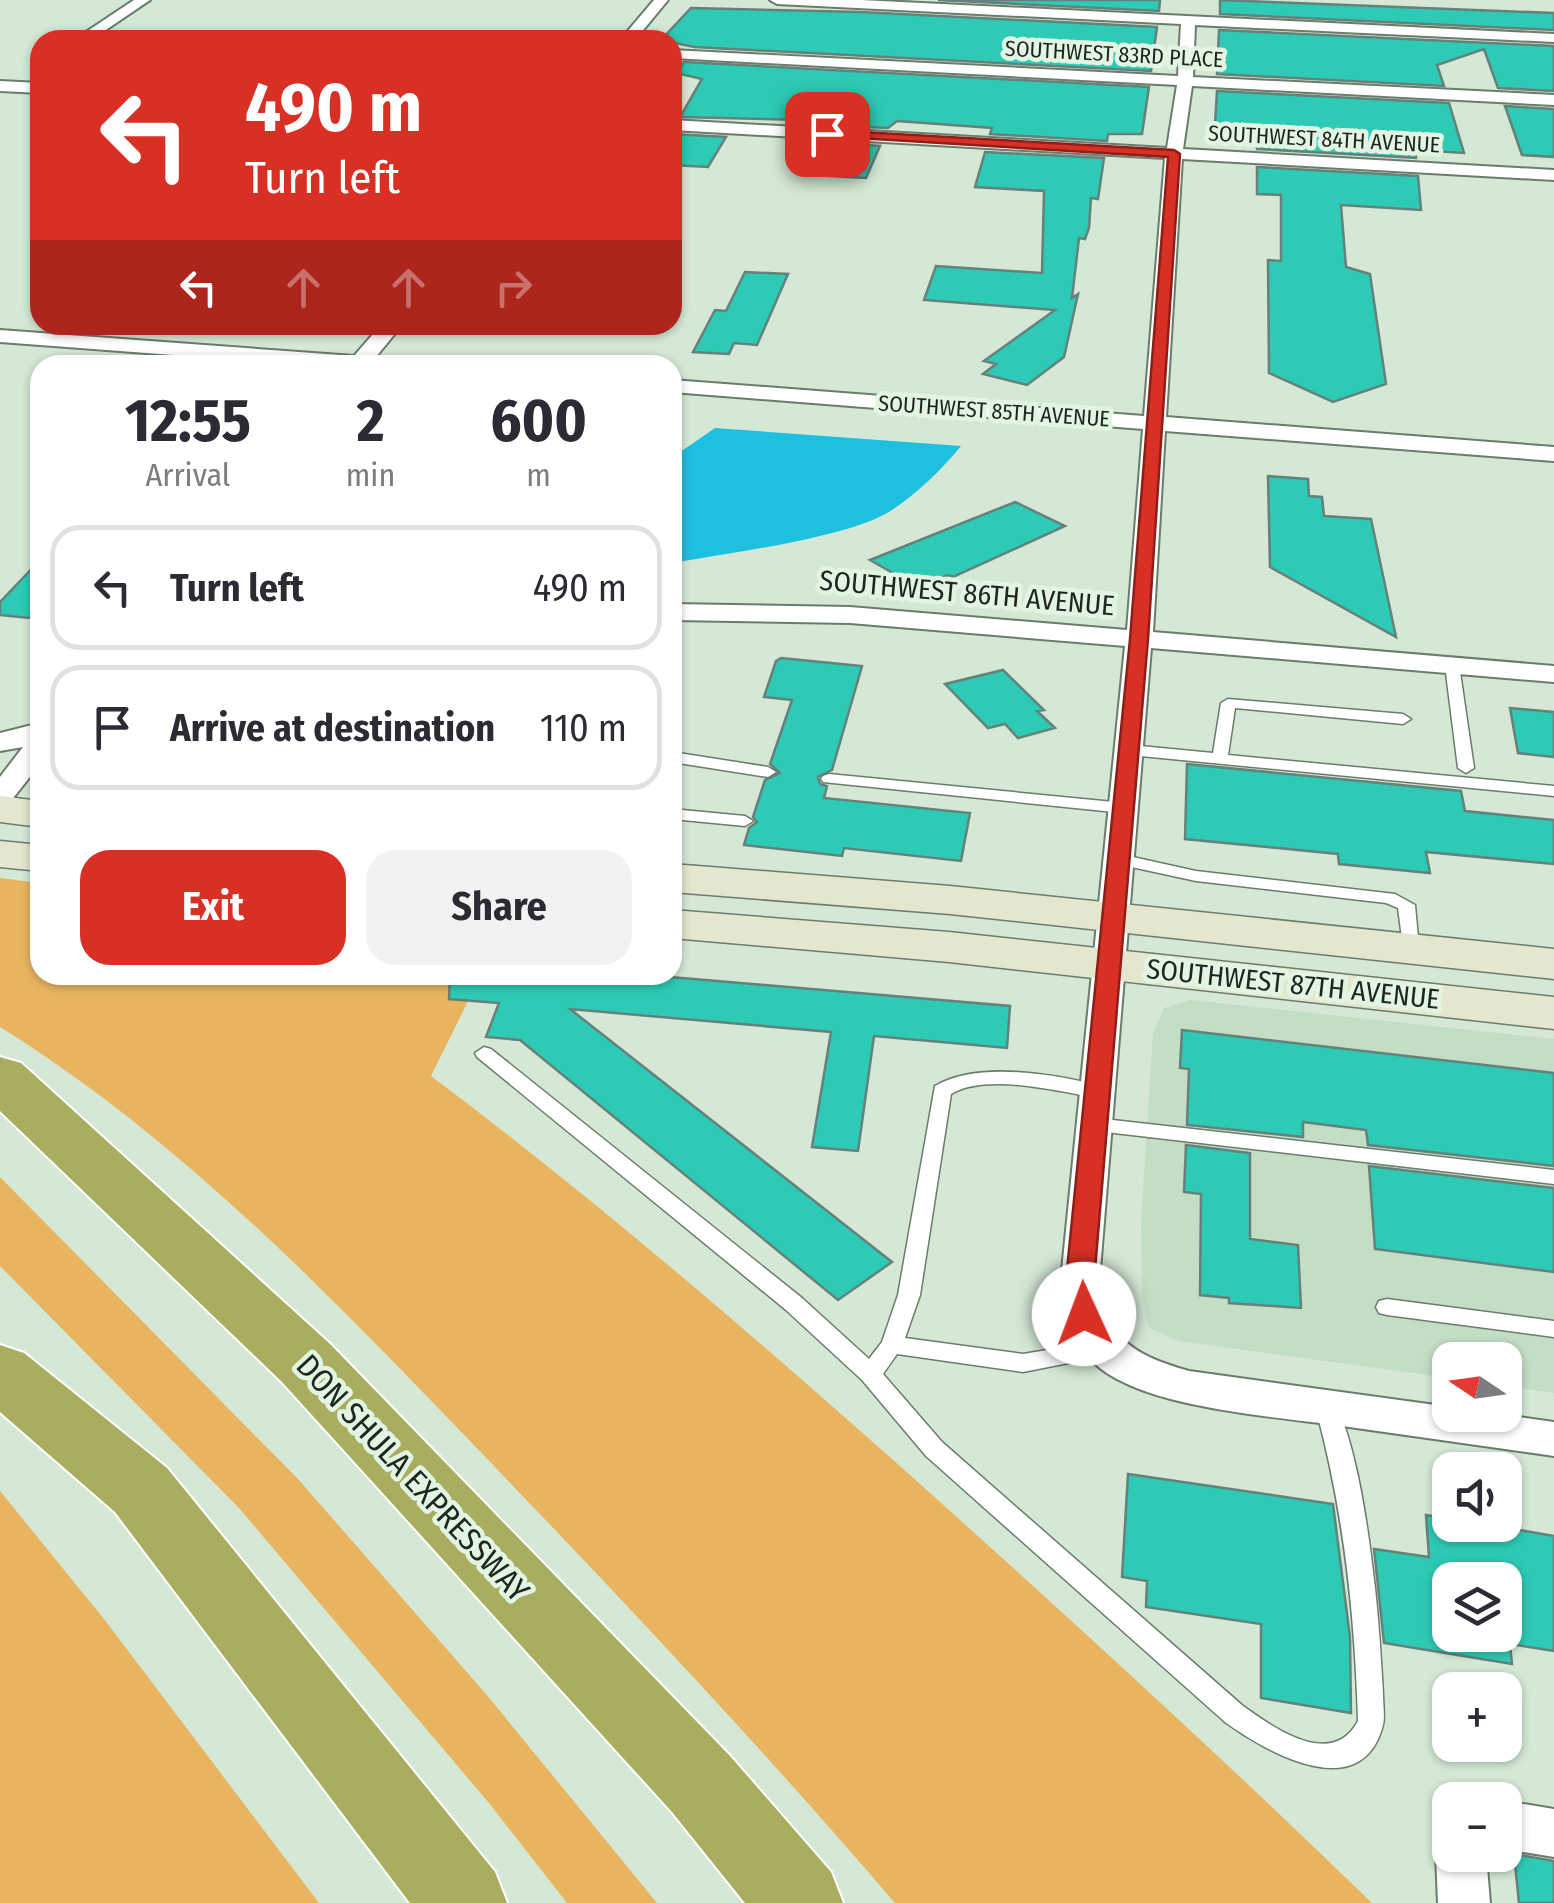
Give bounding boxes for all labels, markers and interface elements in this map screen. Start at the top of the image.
street label: SOUTHWEST 83RD PLACE [1004,35,1224,73]
text: 490 m [245,66,422,150]
icon: left [80,70,210,200]
pin [785,92,870,177]
icon: arrive [800,107,855,162]
street label: SOUTHWEST 84TH AVENUE [1207,119,1441,159]
text: Turn left [245,151,400,205]
icon: left [171,260,226,315]
icon: ahead [276,260,331,315]
icon: ahead [381,260,436,315]
icon: right [486,260,541,315]
text: 12:55 [125,385,251,457]
text: 2 [357,385,384,457]
text: 600 [490,385,587,457]
street label: SOUTHWEST 85TH AVENUE [877,389,1111,433]
text: Arrival [145,456,230,494]
text: min [346,456,395,494]
text: m [526,456,551,494]
icon: left [85,560,140,615]
street label: SOUTHWEST 86TH AVENUE [818,564,1116,622]
text: Turn left [170,565,304,611]
text: 490 m [533,565,627,611]
icon: arrive [85,700,140,755]
text: Arrive at destination [170,705,495,751]
text: 110 m [540,705,627,751]
button: Exit [80,850,346,965]
button: Share [366,850,632,965]
street label: SOUTHWEST 87TH AVENUE [1145,952,1441,1016]
position arrow [1032,1262,1136,1366]
north arrow [1432,1342,1522,1432]
map controls [1432,1342,1522,1872]
street label: DON SHULA EXPRESSWAY [289,1347,537,1609]
button: sound [1432,1452,1522,1542]
button: layers [1432,1562,1522,1652]
button: + [1432,1672,1522,1762]
button: − [1432,1782,1522,1872]

